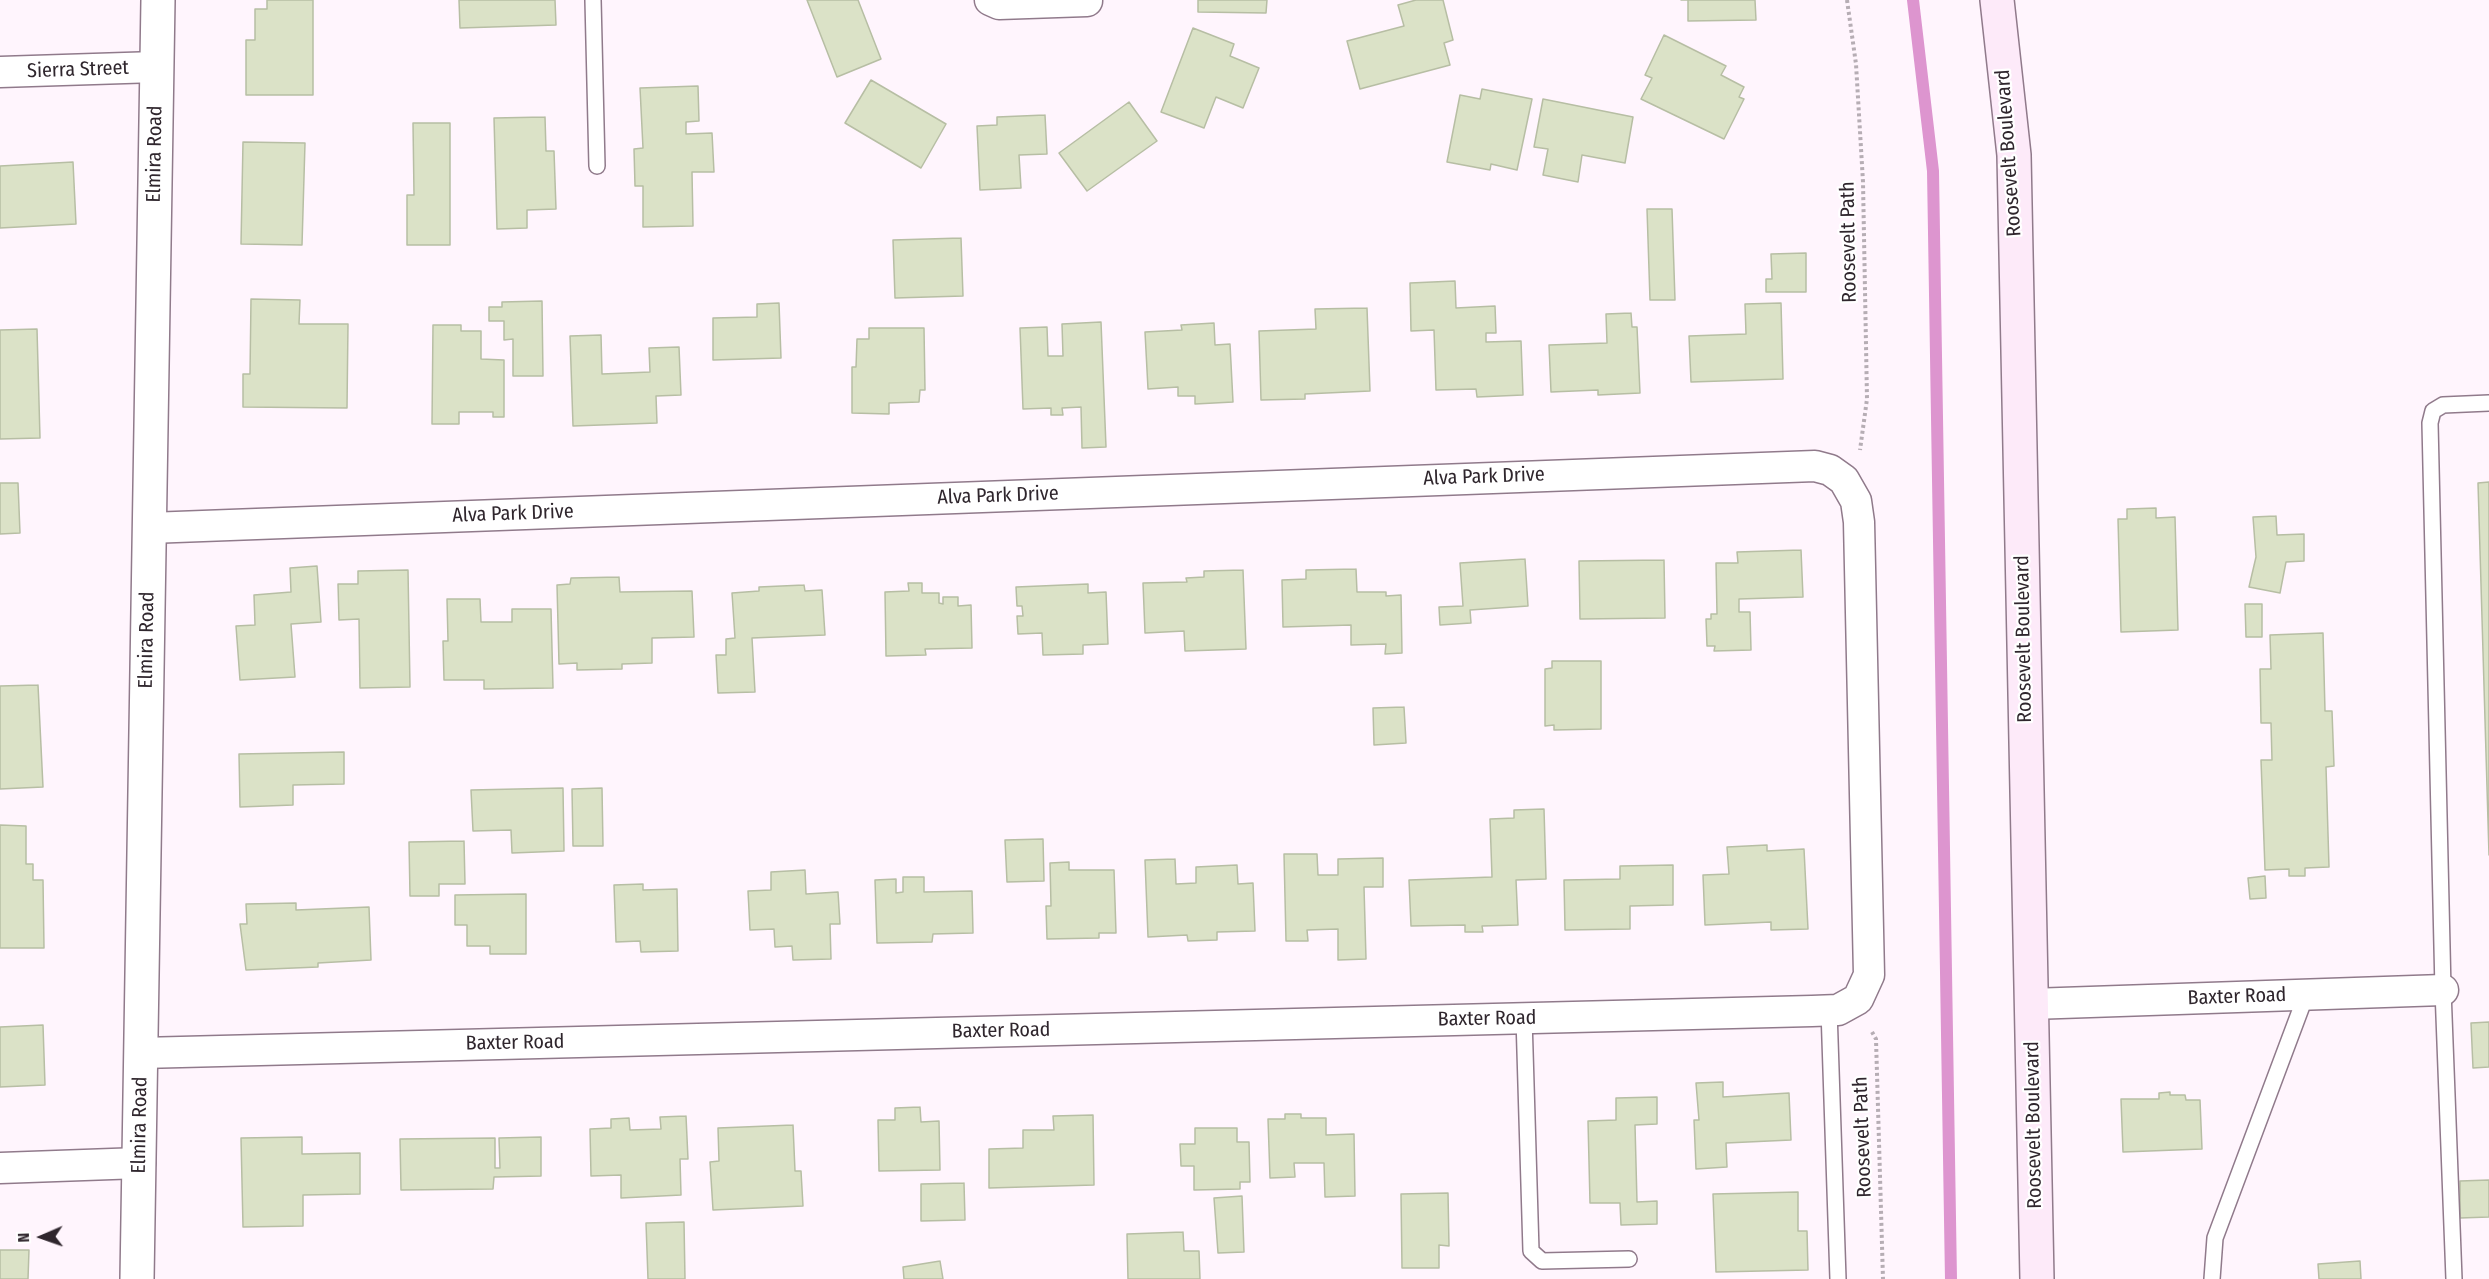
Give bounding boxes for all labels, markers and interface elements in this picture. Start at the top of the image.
street label: Sierra Street [27,56,129,84]
street label: Roosevelt Boulevard [1991,69,2027,237]
street label: Elmira Road [142,105,168,203]
street label: Roosevelt Path [1836,181,1862,303]
street label: Alva Park Drive [1423,463,1545,491]
street label: Alva Park Drive [937,482,1059,510]
street label: Alva Park Drive [452,500,574,528]
street label: Roosevelt Boulevard [2011,555,2037,723]
street label: Elmira Road [134,591,160,689]
street label: Baxter Road [2187,983,2287,1011]
street label: Baxter Road [1437,1006,1537,1032]
street label: Baxter Road [951,1018,1051,1044]
street label: Baxter Road [465,1030,565,1056]
street label: Roosevelt Boulevard [2021,1041,2047,1209]
street label: Elmira Road [127,1076,153,1174]
street label: Roosevelt Path [1849,1076,1877,1198]
north arrow [12,1207,72,1267]
text: N [14,1233,33,1243]

